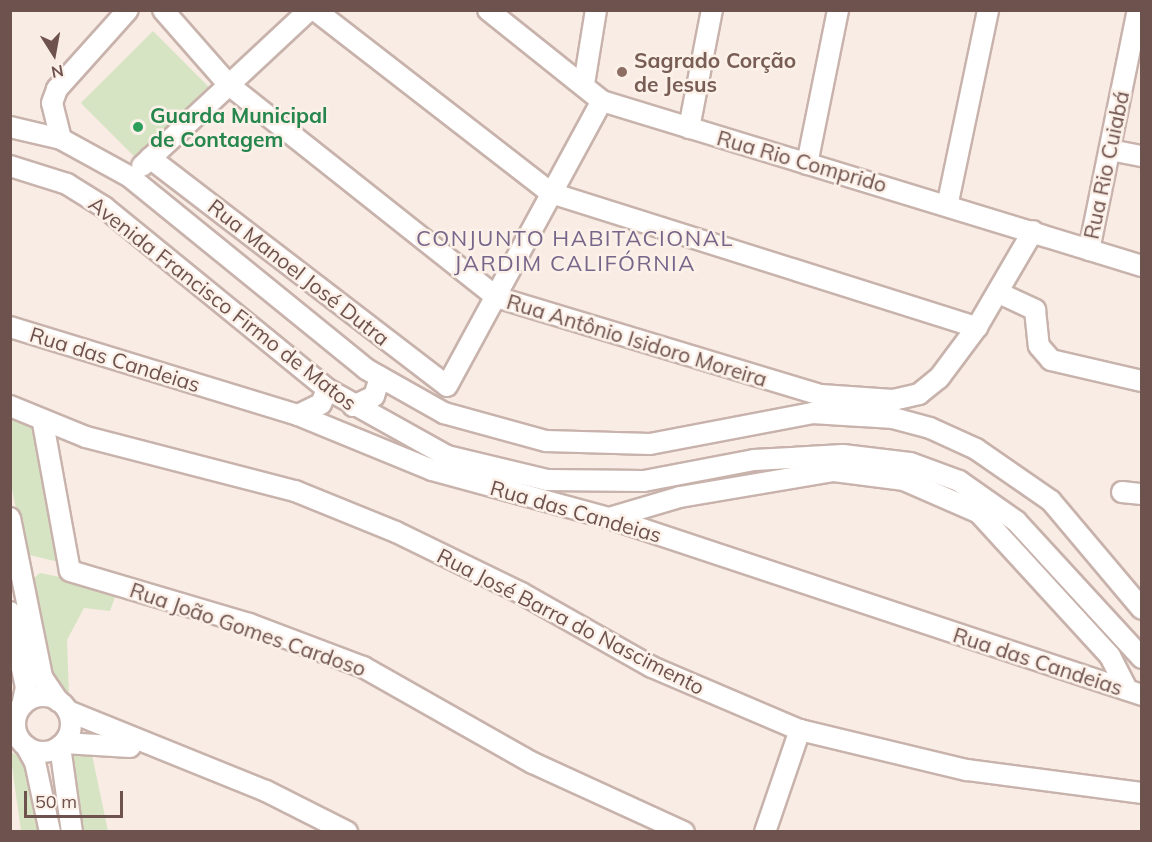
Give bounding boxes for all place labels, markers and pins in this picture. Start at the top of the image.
place label: Sagrado Corção de Jesus [634,47,796,97]
marker: Sagrado Corção de Jesus [615,65,629,79]
place label: Guarda Municipal de Contagem [150,102,327,152]
marker: Guarda Municipal de Contagem [131,120,145,134]

